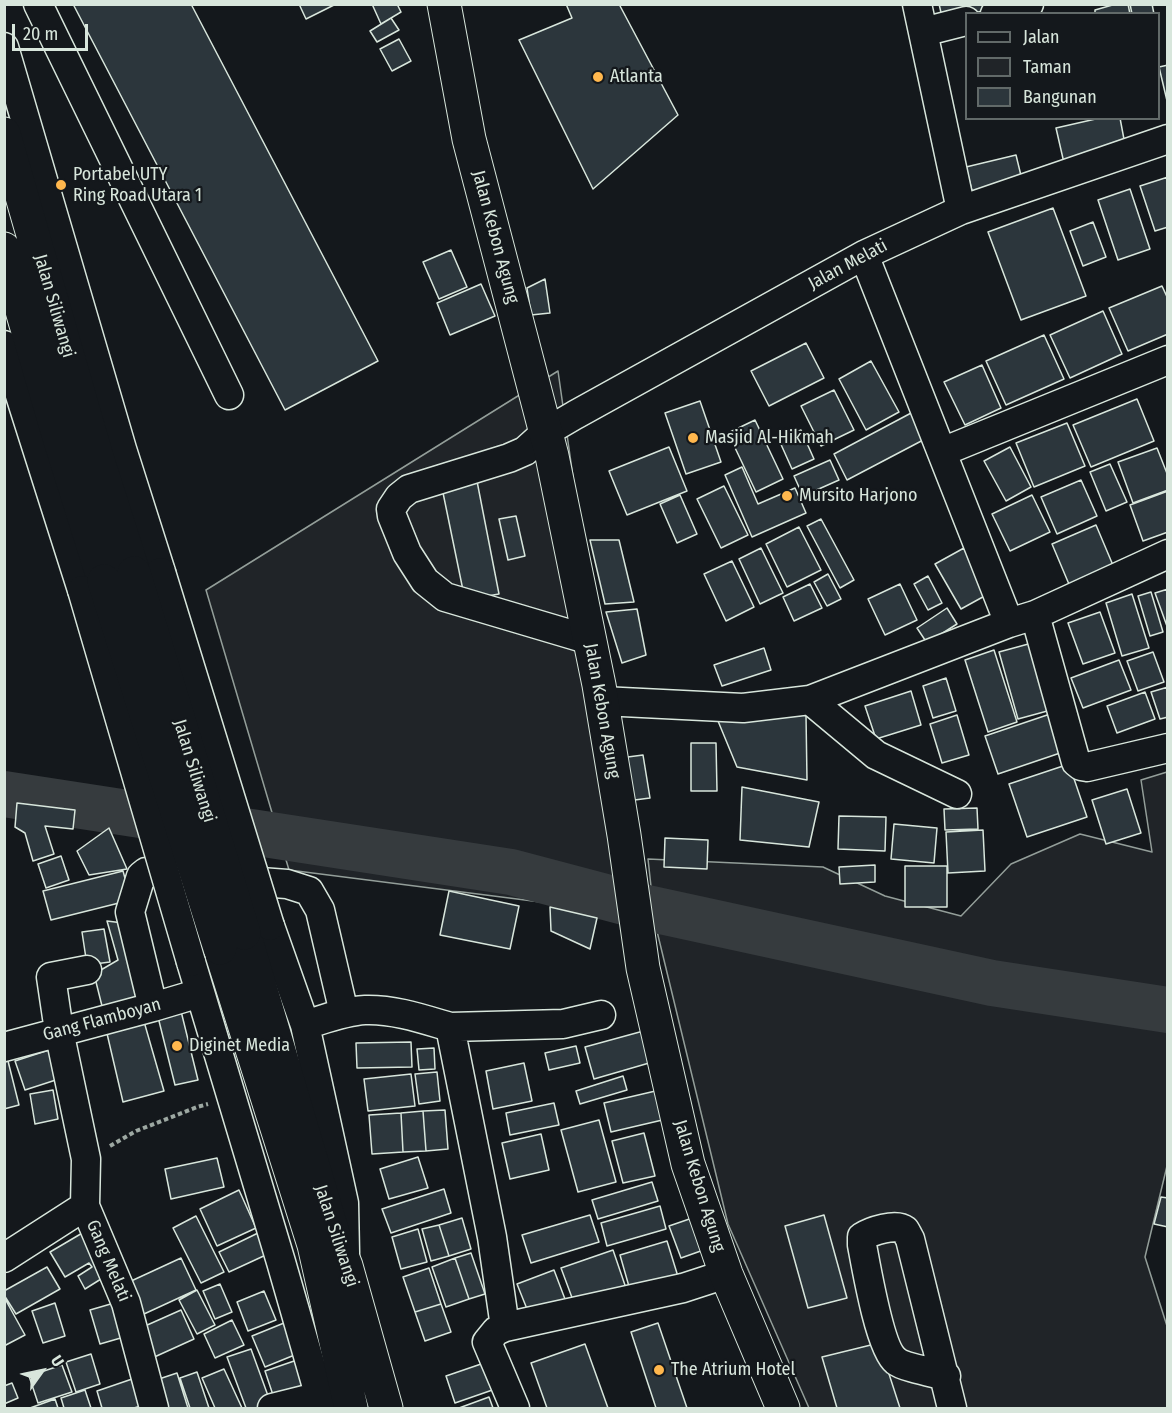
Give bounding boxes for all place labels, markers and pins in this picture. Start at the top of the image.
place label: Atlanta [610,66,663,88]
marker: Atlanta [591,70,605,84]
place label: Portabel UTY Ring Road Utara 1 [73,164,202,207]
marker: Portabel UTY Ring Road Utara 1 [54,178,68,192]
place label: Masjid Al-Hikmah [705,427,834,449]
marker: Masjid Al-Hikmah [686,431,700,445]
place label: Mursito Harjono [799,485,918,507]
marker: Mursito Harjono [780,489,794,503]
place label: Diginet Media [189,1035,290,1057]
marker: Diginet Media [170,1039,184,1053]
place label: The Atrium Hotel [671,1359,795,1381]
marker: The Atrium Hotel [652,1363,666,1377]

